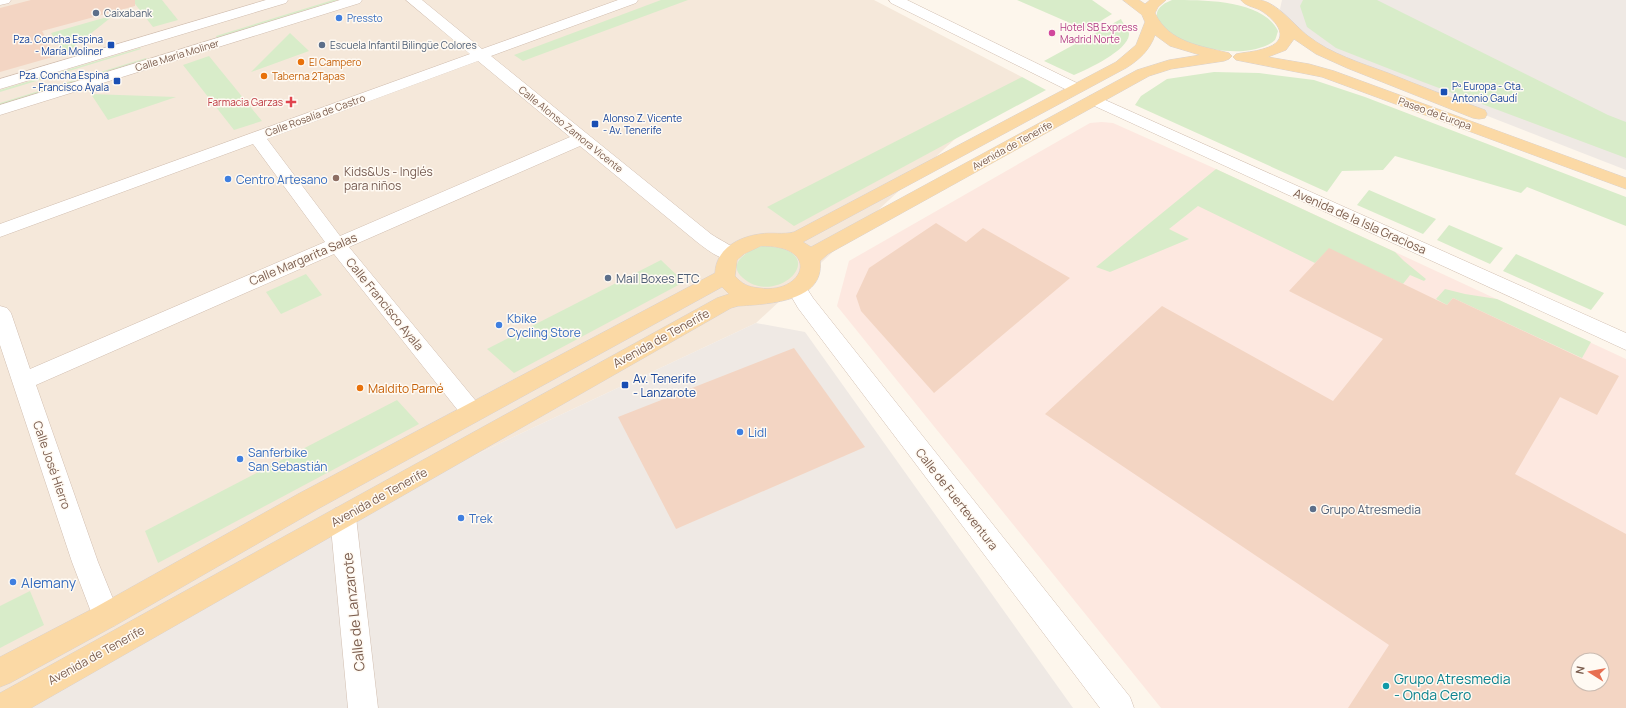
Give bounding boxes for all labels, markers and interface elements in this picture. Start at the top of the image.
place label: Caixabank [104,6,153,20]
marker: Caixabank [91,8,101,18]
place label: Pressto [347,11,383,25]
marker: Pressto [334,13,344,23]
place label: Hotel SB Express Madrid Norte [1060,20,1138,46]
marker: Hotel SB Express Madrid Norte [1047,28,1057,38]
place label: Pza. Concha Espina - María Moliner [13,32,103,58]
street label: Calle María Moliner [133,35,221,74]
place label: Escuela Infantil Bilingüe Colores [330,38,477,52]
marker: Pza. Concha Espina - María Moliner [106,40,116,50]
marker: Escuela Infantil Bilingüe Colores [317,40,327,50]
place label: El Campero [309,55,361,69]
marker: El Campero [296,57,306,67]
place label: Pza. Concha Espina - Francisco Ayala [19,68,109,94]
place label: Taberna 2Tapas [272,69,345,83]
marker: Taberna 2Tapas [259,71,269,81]
marker: Pza. Concha Espina - Francisco Ayala [112,76,122,86]
place label: Pº Europa - Gta. Antonio Gaudí [1452,79,1523,105]
street label: Calle Alonso Zamora Vicente [516,82,626,176]
marker: Pº Europa - Gta. Antonio Gaudí [1439,87,1449,97]
street label: Calle Rosalía de Castro [263,90,367,140]
street label: Paseo de Europa [1397,93,1473,133]
place label: Farmacia Garzas [208,95,283,109]
marker: Farmacia Garzas [286,97,296,107]
place label: Alonso Z. Vicente - Av. Tenerife [603,111,682,137]
street label: Avenida de Tenerife [969,117,1055,173]
marker: Alonso Z. Vicente - Av. Tenerife [590,119,600,129]
place label: Kids&Us - Inglés para niños [344,163,433,194]
place label: Centro Artesano [236,171,328,188]
marker: Kids&Us - Inglés para niños [331,173,341,183]
marker: Centro Artesano [223,174,233,184]
street label: Avenida de la Isla Graciosa [1291,184,1429,258]
street label: Calle Margarita Salas [246,229,360,289]
street label: Calle Francisco Ayala [342,254,428,354]
place label: Mail Boxes ETC [616,270,700,287]
marker: Mail Boxes ETC [603,273,613,283]
street label: Avenida de Tenerife [610,304,712,372]
place label: Kbike Cycling Store [507,310,581,341]
marker: Kbike Cycling Store [494,320,504,330]
place label: Av. Tenerife - Lanzarote [633,370,696,401]
place label: Maldito Parné [368,380,444,397]
marker: Av. Tenerife - Lanzarote [620,380,630,390]
marker: Maldito Parné [355,383,365,393]
street label: Calle José Hierro [29,419,75,511]
place label: Lidl [748,424,767,441]
marker: Lidl [735,427,745,437]
place label: Sanferbike San Sebastián [248,444,327,475]
street label: Calle de Fuerteventura [912,444,1002,554]
marker: Sanferbike San Sebastián [235,454,245,464]
street label: Avenida de Tenerife [328,463,430,531]
place label: Grupo Atresmedia [1321,501,1421,518]
marker: Grupo Atresmedia [1308,504,1318,514]
place label: Trek [469,510,494,527]
marker: Trek [456,513,466,523]
street label: Calle de Lanzarote [337,552,369,672]
place label: Alemany [21,573,77,592]
marker: Alemany [8,577,18,587]
street label: Avenida de Tenerife [45,621,147,689]
north arrow [1570,652,1610,692]
text: N [1572,665,1588,675]
place label: Grupo Atresmedia - Onda Cero [1394,669,1511,704]
marker: Grupo Atresmedia - Onda Cero [1381,681,1391,691]

